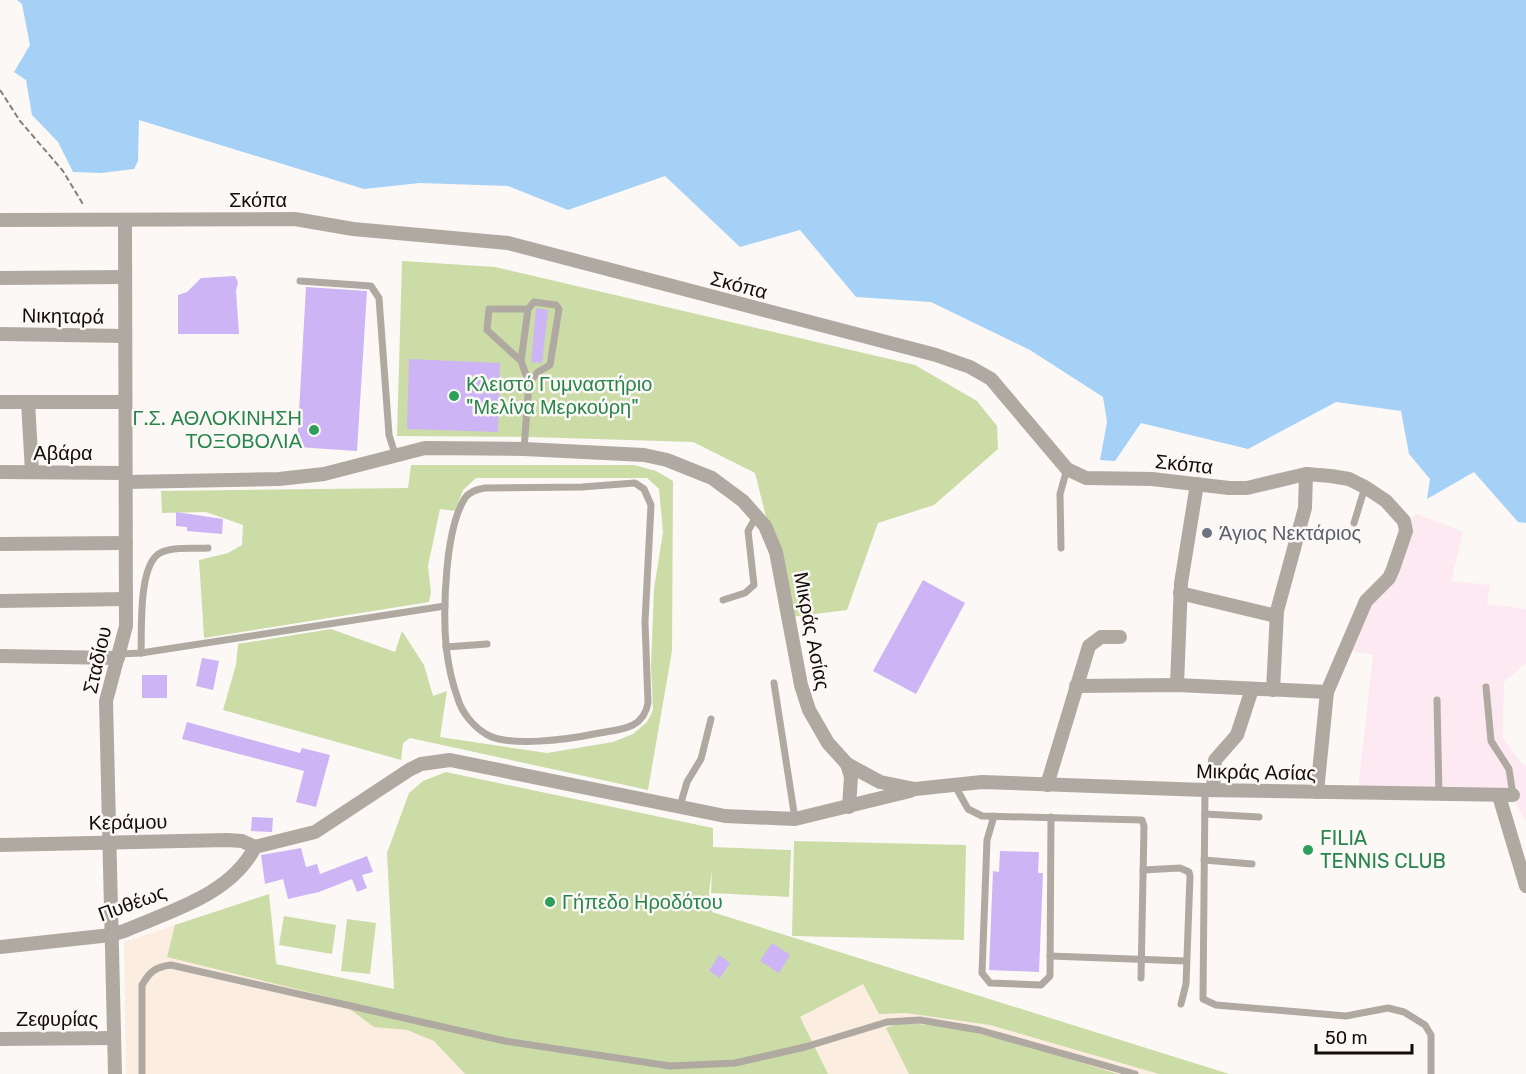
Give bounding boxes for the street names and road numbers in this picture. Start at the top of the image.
street label: Σκόπα [229,188,287,212]
street label: Σκόπα [708,266,770,304]
street label: Νικηταρά [22,303,104,329]
street label: Αβάρα [33,441,93,465]
street label: Σκόπα [1154,449,1214,479]
street label: Μικράς Ασίας [789,570,835,692]
street label: Σταδίου [78,624,116,696]
street label: Μικράς Ασίας [1196,759,1317,785]
street label: Κεράμου [88,809,168,835]
street label: Πυθέως [95,880,170,926]
street label: Ζεφυρίας [16,1007,98,1031]

